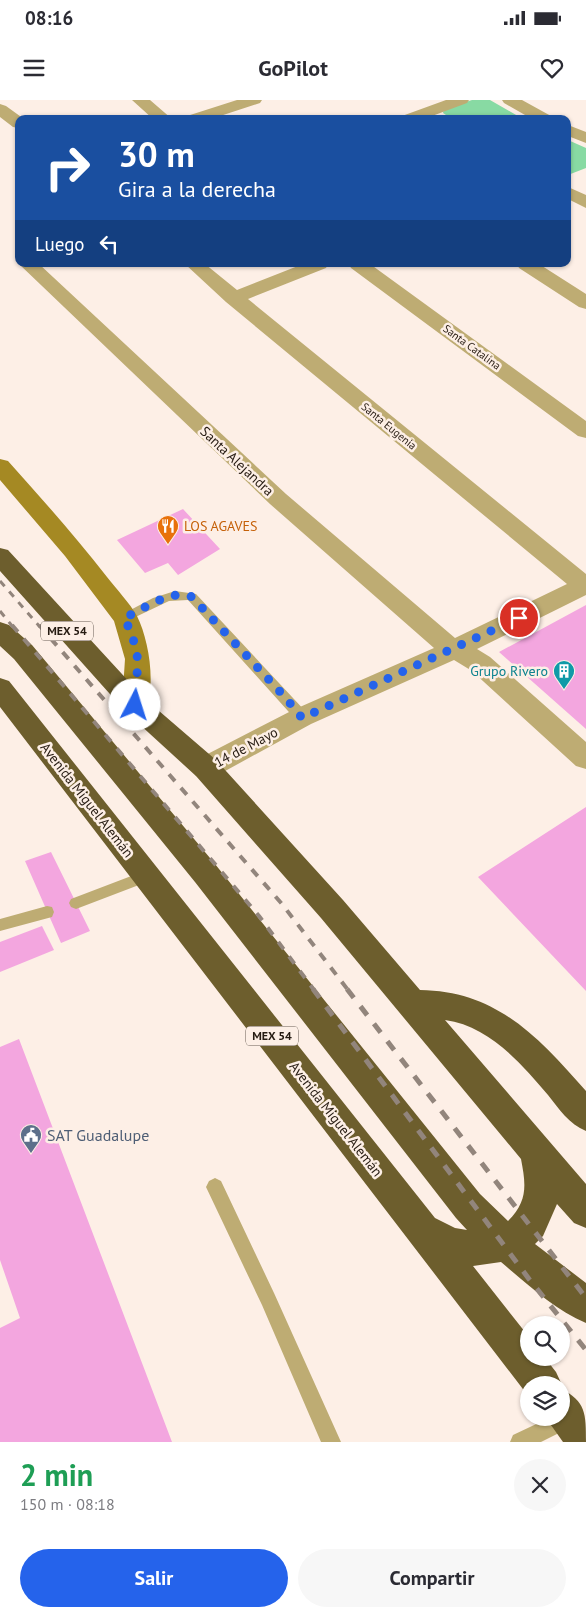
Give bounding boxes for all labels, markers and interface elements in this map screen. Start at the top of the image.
text: 08:16 [25,6,73,30]
icon: menu [20,54,48,82]
text: GoPilot [258,54,328,82]
icon: heart [538,54,566,82]
text: 30 m [118,131,195,177]
icon: right [35,135,100,200]
text: Gira a la derecha [118,175,276,203]
icon: left [95,230,123,258]
text: Luego [35,232,85,256]
street label: Santa Catalina [440,321,504,373]
street label: Santa Eugenia [358,399,420,453]
street label: Santa Alejandra [196,422,278,500]
restaurant icon: LOS AGAVES [156,514,180,545]
place label: LOS AGAVES [184,517,257,535]
pin [498,597,540,639]
icon: arrive [505,604,533,632]
road number: MEX 54 [41,622,93,640]
building icon: Grupo Rivero [552,659,576,690]
place label: Grupo Rivero [470,662,548,680]
position arrow [108,678,160,730]
street label: 14 de Mayo [211,723,281,771]
street label: Avenida Miguel Alemán [37,739,137,861]
road number: MEX 54 [246,1026,298,1046]
street label: Avenida Miguel Alemán [286,1058,386,1180]
public building icon: SAT Guadalupe [19,1123,43,1154]
place label: SAT Guadalupe [47,1125,149,1145]
map controls [520,1316,570,1426]
button: search [520,1316,570,1366]
button: layers [520,1376,570,1426]
text: 2 min [20,1455,93,1494]
button: close [514,1459,566,1511]
text: 150 m · 08:18 [20,1494,115,1514]
button: Salir [20,1549,288,1607]
button: Compartir [298,1549,566,1607]

